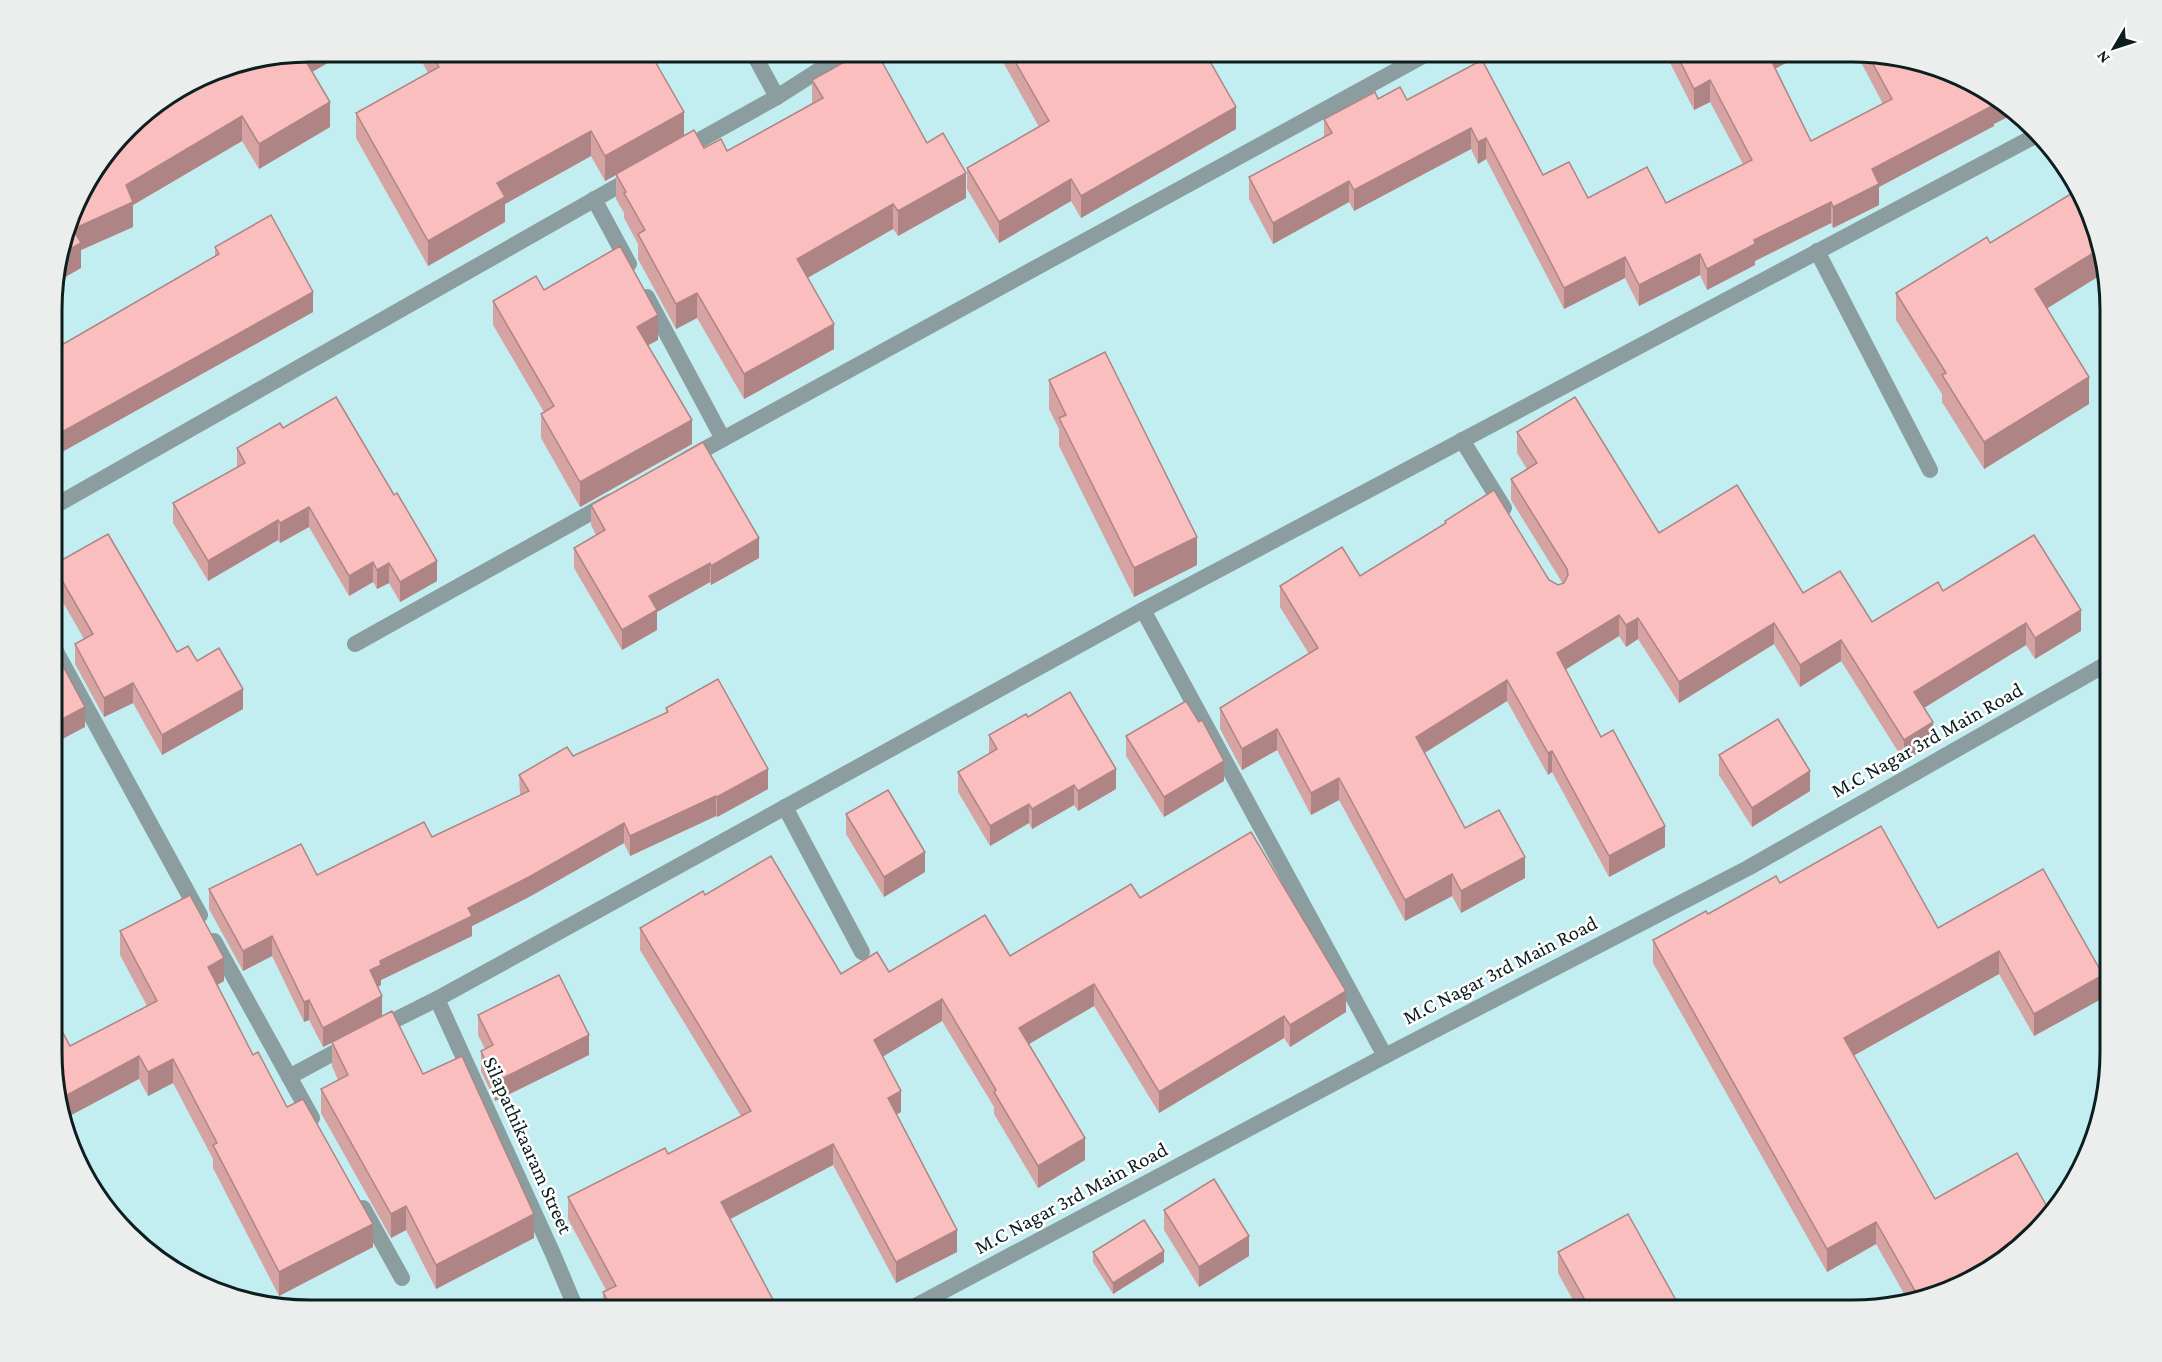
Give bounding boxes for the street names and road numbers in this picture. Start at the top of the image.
street label: M.C Nagar 3rd Main Road [1827,677,2027,803]
street label: M.C Nagar 3rd Main Road [1399,910,1601,1030]
street label: Silapathikaaram Street [478,1053,578,1238]
street label: M.C Nagar 3rd Main Road [970,1137,1172,1259]

